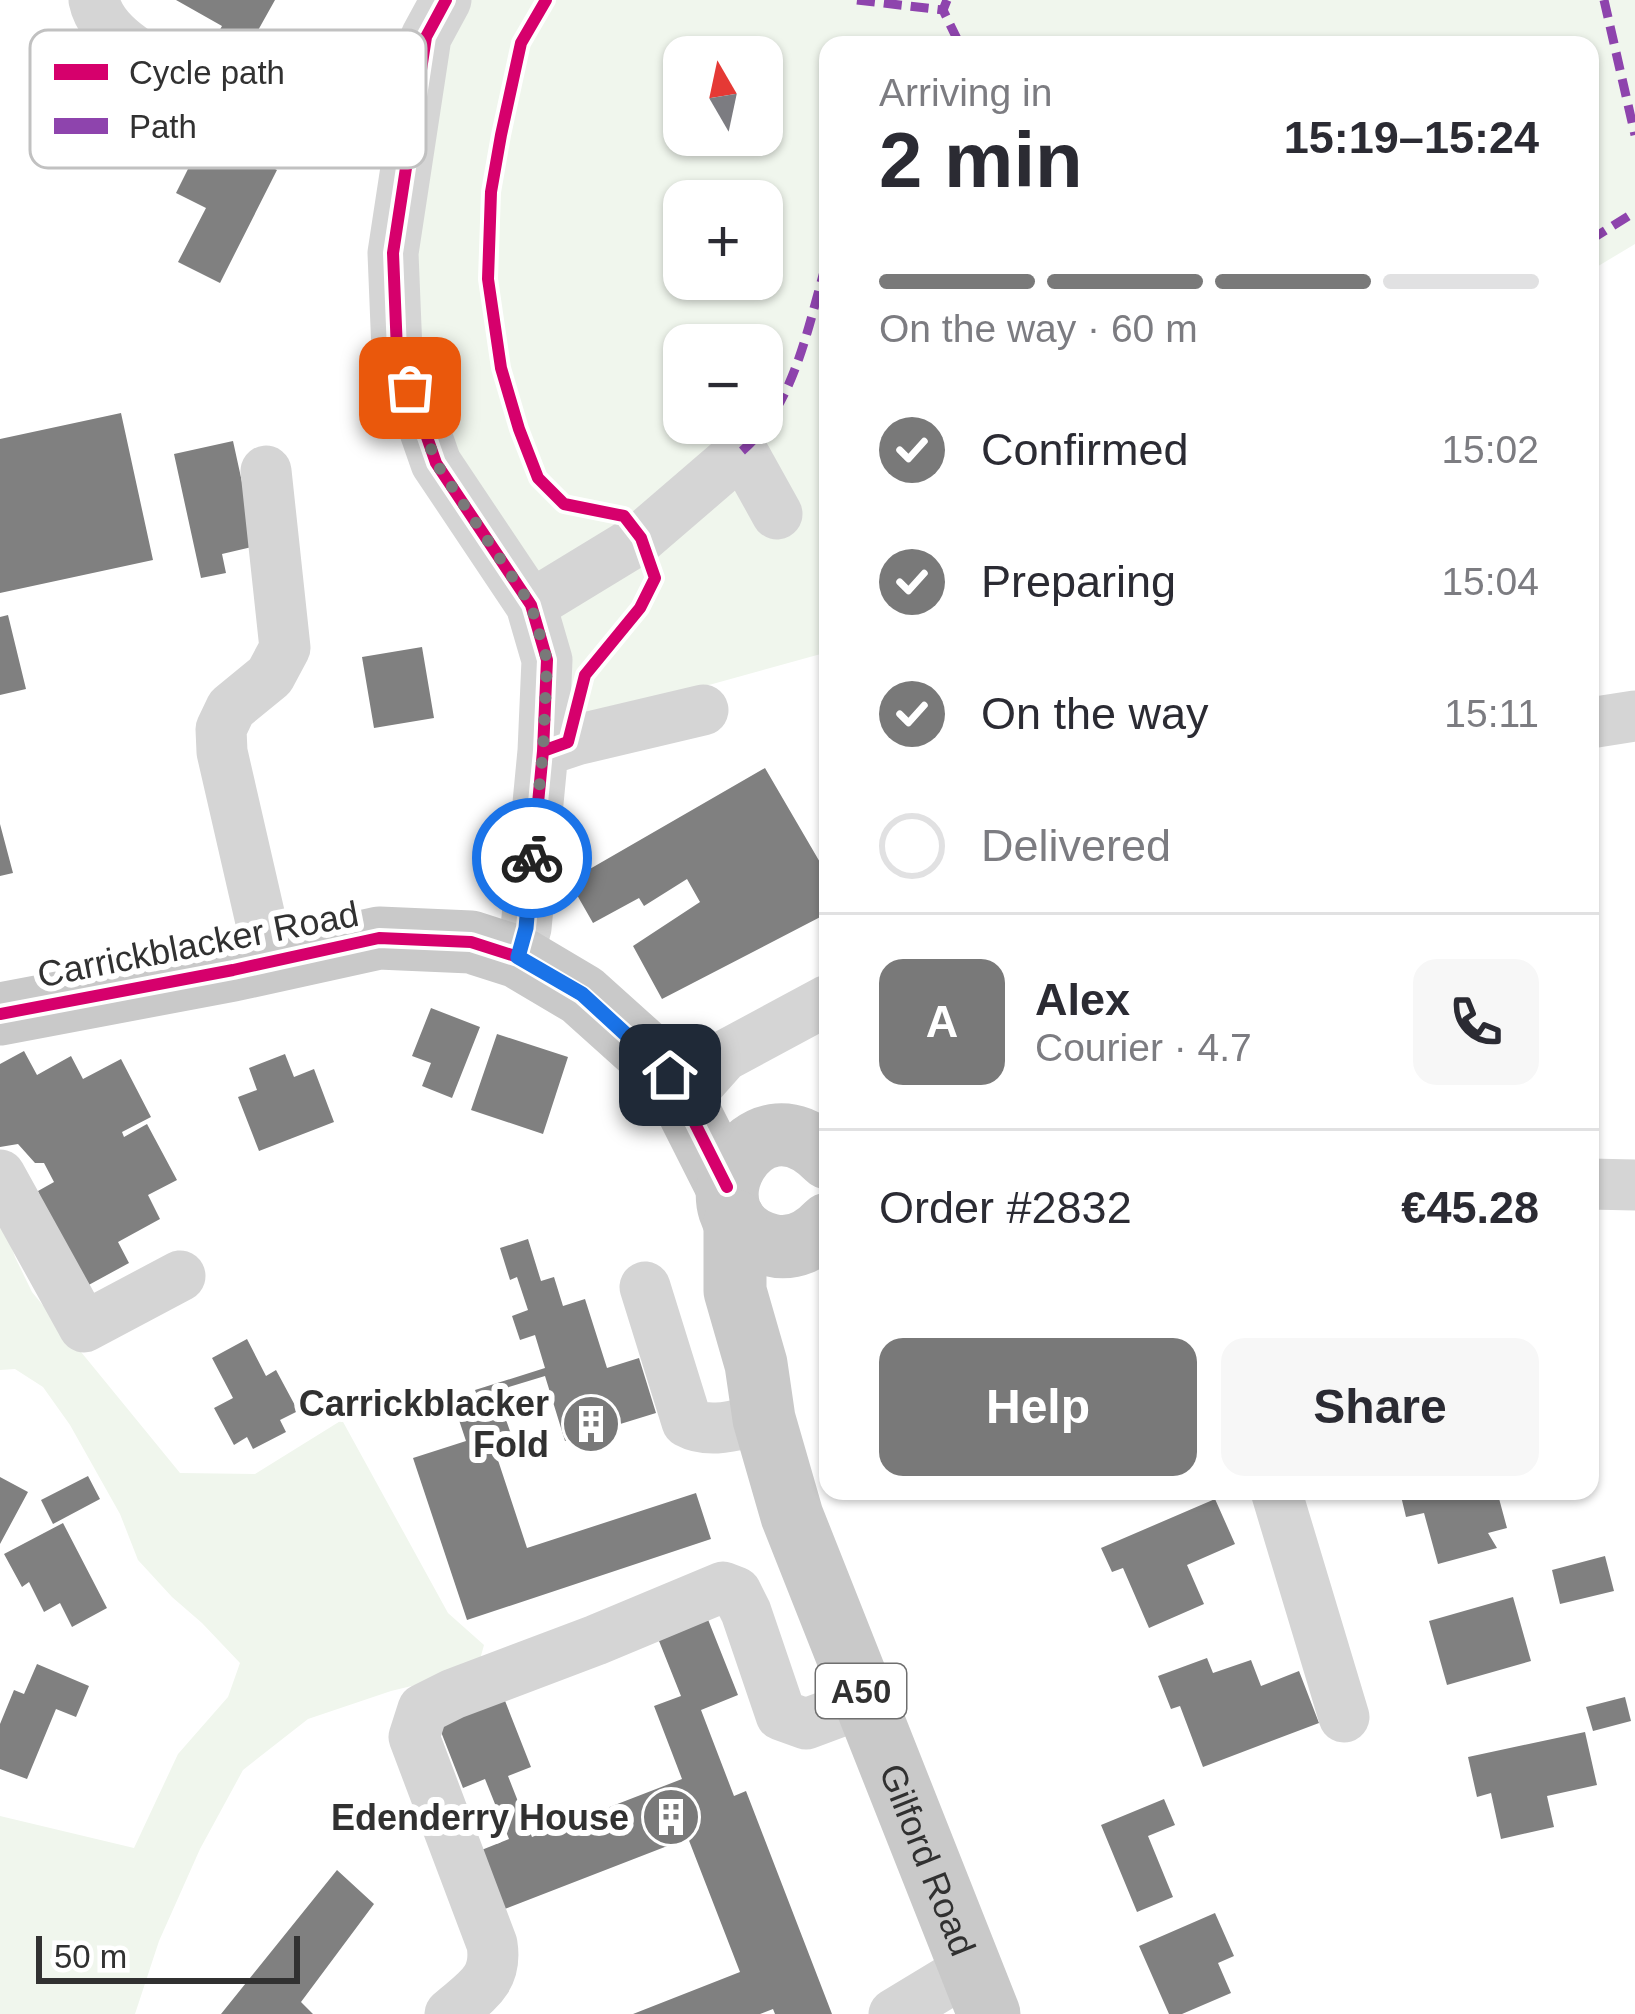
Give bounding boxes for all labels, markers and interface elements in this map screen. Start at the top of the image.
legend [30,30,426,168]
north arrow [663,36,783,156]
map controls [663,36,783,444]
text: Cycle path [129,54,285,91]
text: Arriving in [879,71,1052,114]
text: Path [129,108,197,145]
text: 15:19–15:24 [1284,112,1539,163]
text: 2 min [879,116,1083,204]
button: + [663,180,783,300]
text: On the way · 60 m [879,307,1198,350]
button: − [663,324,783,444]
pin [359,337,461,439]
icon: bag [377,355,443,421]
icon: check [879,417,945,483]
text: Confirmed [981,424,1189,475]
text: 15:02 [1441,428,1539,471]
icon: check [879,549,945,615]
text: Preparing [981,556,1176,607]
text: 15:04 [1441,560,1539,603]
icon: check [879,681,945,747]
text: On the way [981,688,1209,739]
text: 15:11 [1444,692,1539,735]
courier [472,798,592,918]
text: Delivered [981,820,1171,871]
icon: bike [499,825,565,891]
street label: Carrickblacker Road [34,893,362,995]
button: phone [1413,959,1539,1085]
text: Alex [1035,974,1130,1025]
text: A [926,996,958,1047]
pin [619,1024,721,1126]
text: Courier · 4.7 [1035,1026,1252,1069]
icon: home [637,1042,703,1108]
text: Order #2832 [879,1182,1132,1233]
text: €45.28 [1401,1182,1539,1233]
button: Help [879,1338,1197,1476]
button: Share [1221,1338,1539,1476]
place label: Carrickblacker Fold [299,1383,549,1465]
building icon: Carrickblacker Fold [560,1393,622,1455]
road number: A50 [816,1664,906,1718]
street label: Gilford Road [872,1758,984,1961]
building icon: Edenderry House [640,1786,702,1848]
place label: Edenderry House [331,1797,629,1838]
scale bar [36,1930,300,1983]
text: 50 m [54,1938,127,1975]

